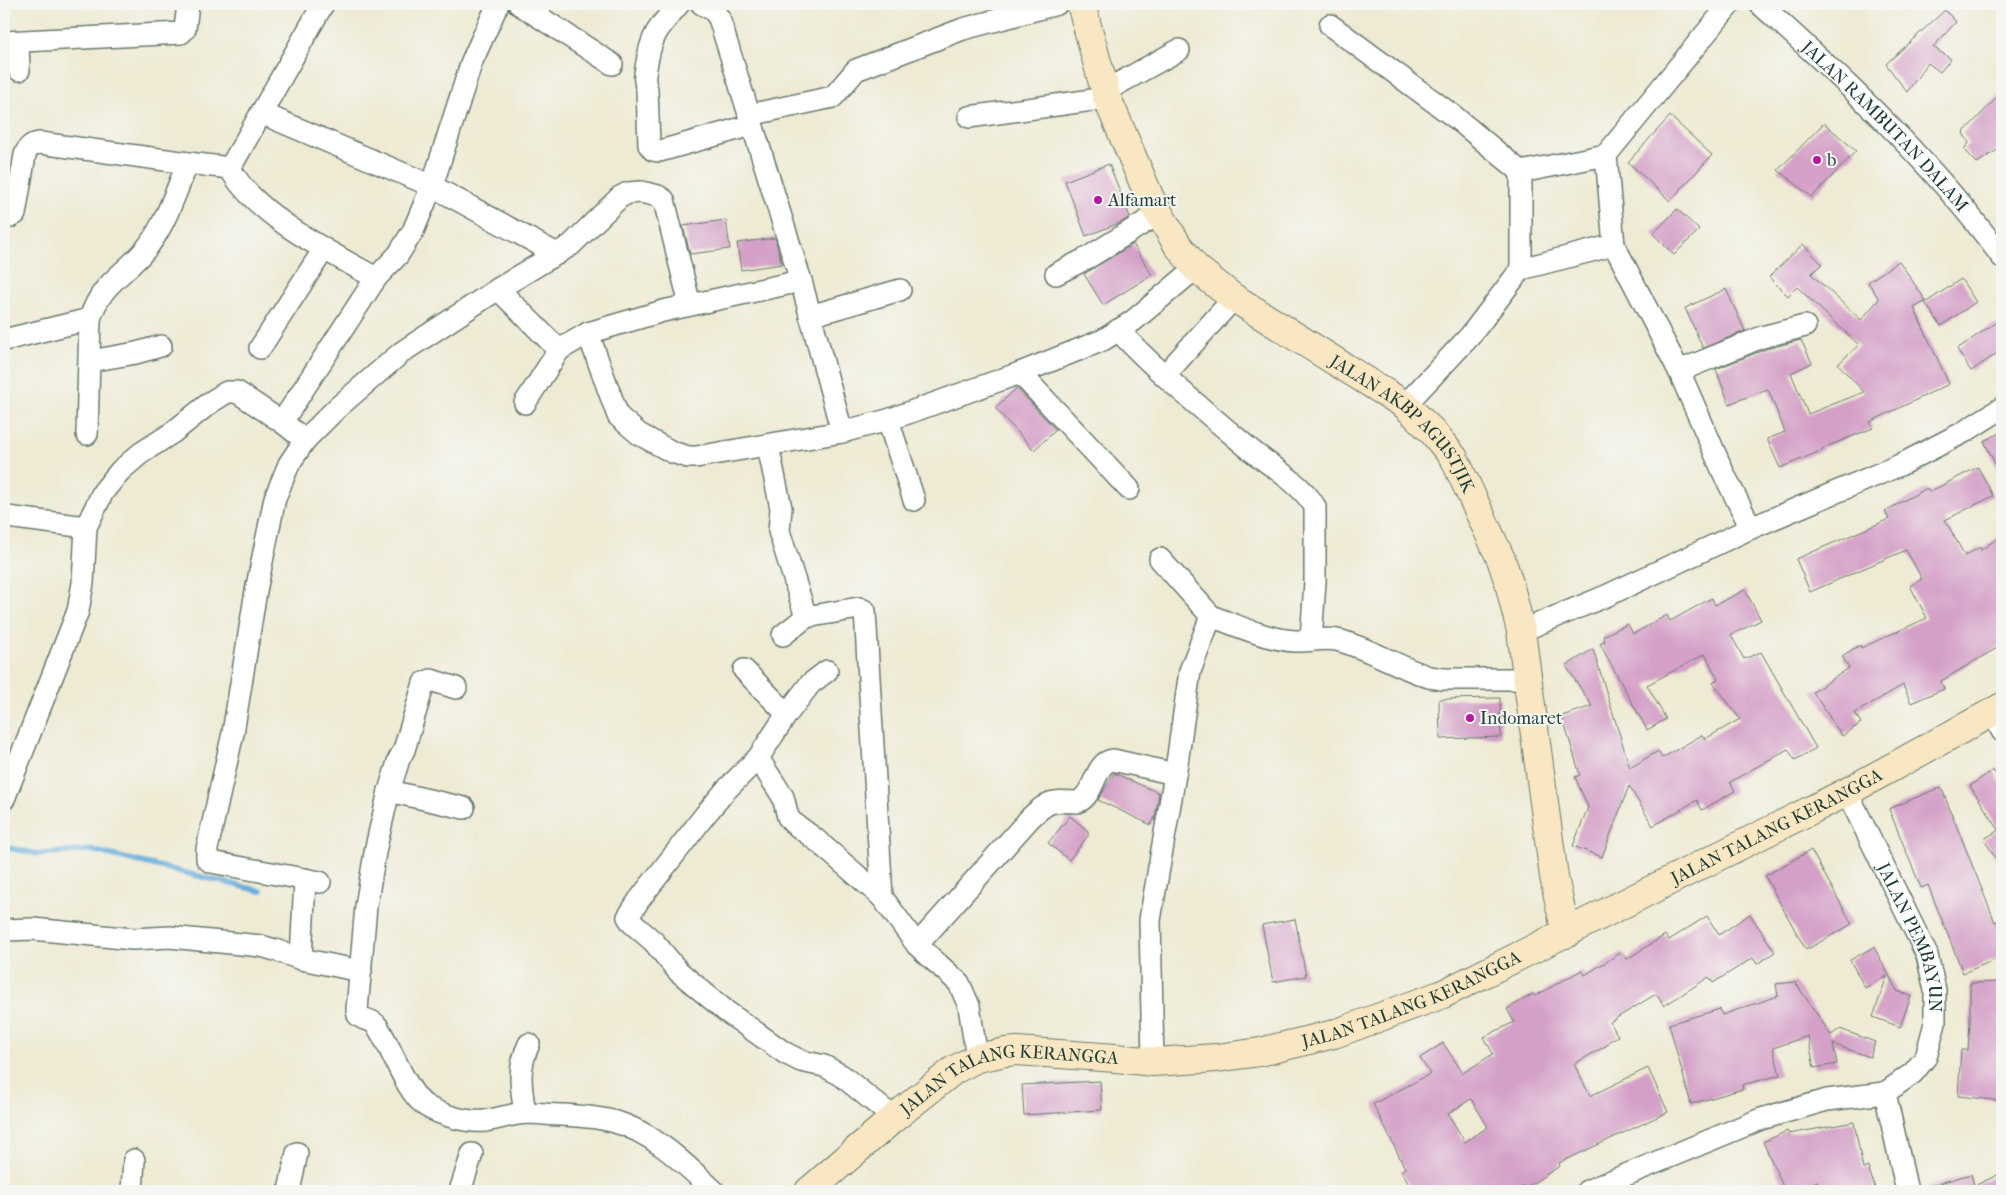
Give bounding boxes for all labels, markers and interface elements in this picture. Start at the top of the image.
street label: JALAN RAMBUTAN DALAM [1796,35,1973,216]
place label: b [1826,150,1836,171]
marker: b [1811,154,1823,166]
place label: Alfamart [1107,190,1177,211]
marker: Alfamart [1092,194,1104,206]
street label: JALAN AKBP AGUSTJIK [1324,349,1480,497]
place label: Indomaret [1480,708,1563,729]
marker: Indomaret [1464,712,1476,724]
street label: JALAN TALANG KERANGGA [1666,764,1886,890]
street label: JALAN PEMBAYUN [1872,857,1946,1013]
street label: JALAN TALANG KERANGGA [1298,946,1524,1052]
street label: JALAN TALANG KERANGGA [894,1040,1120,1121]

